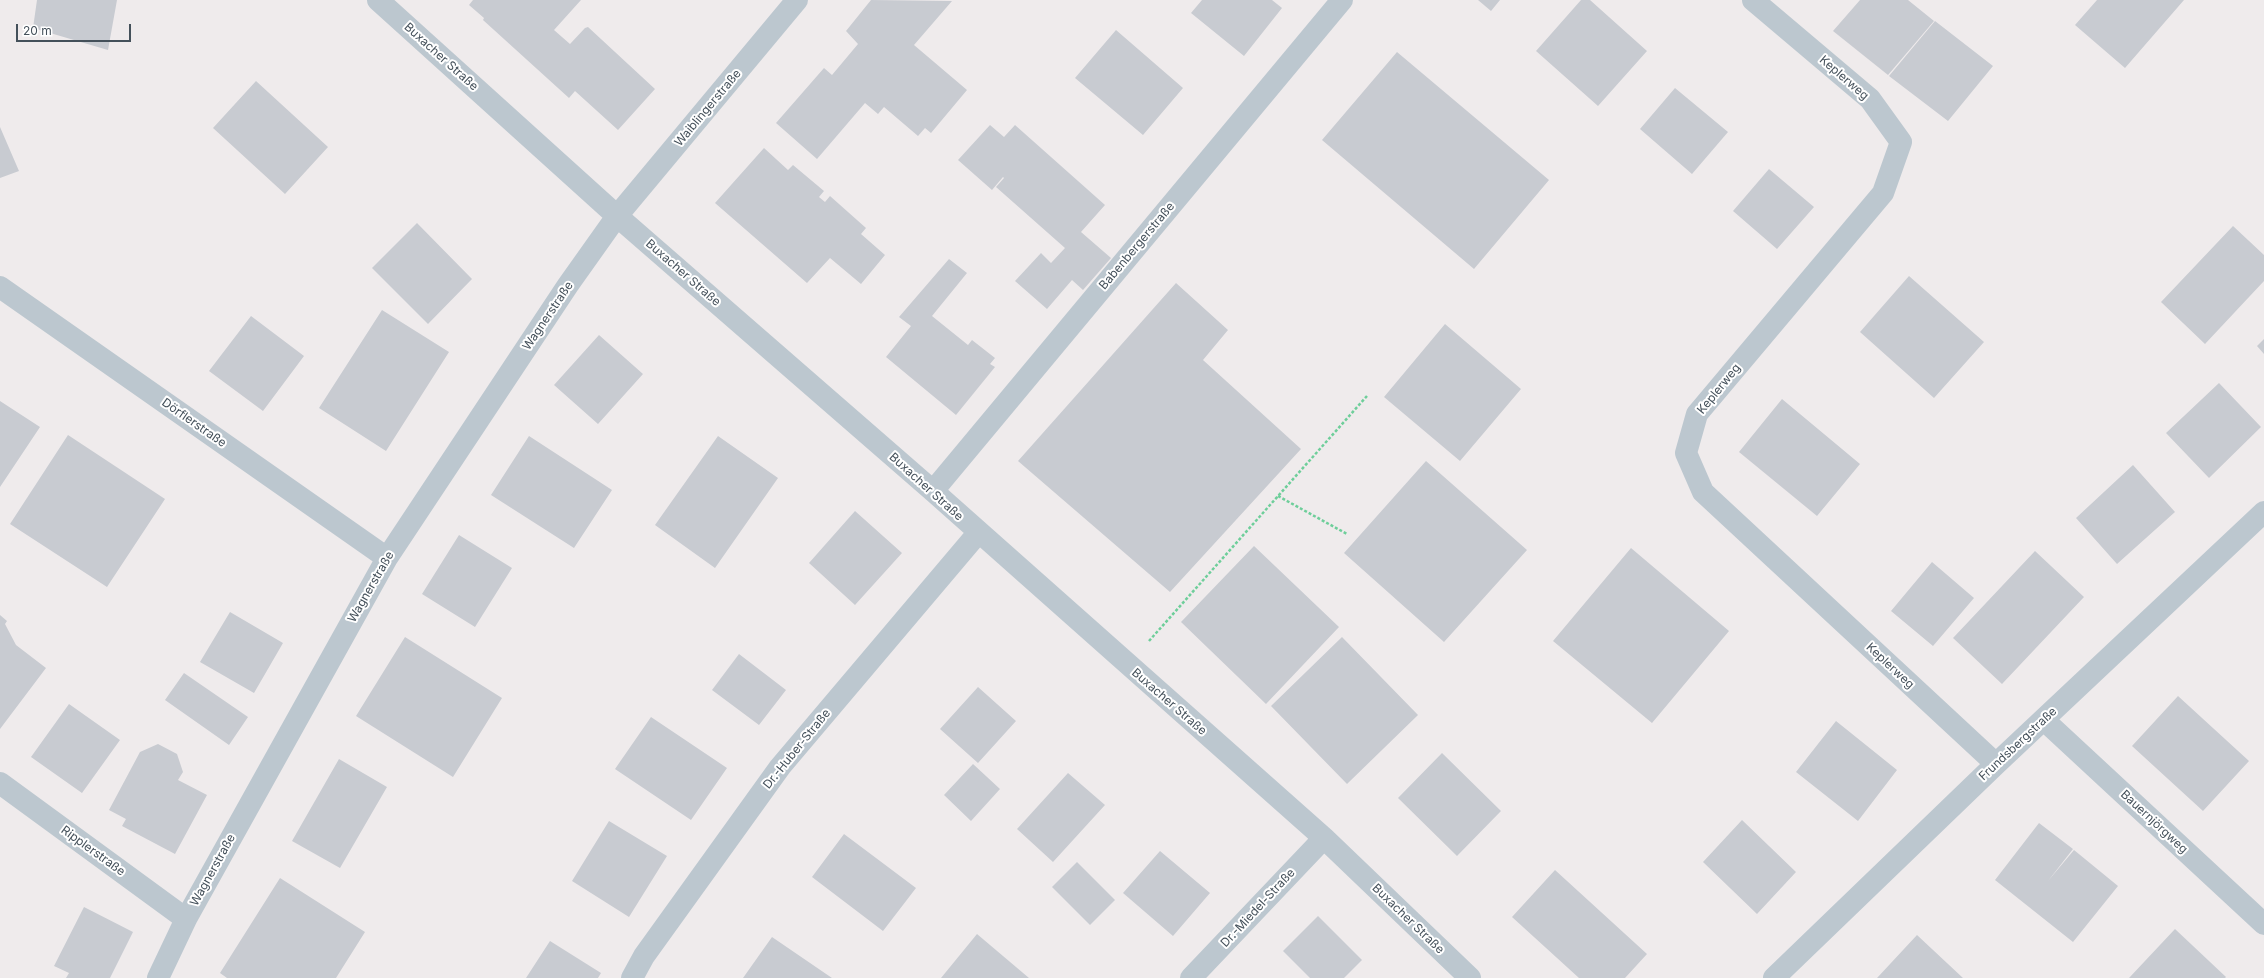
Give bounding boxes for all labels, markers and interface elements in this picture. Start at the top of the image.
scale bar [18,16,133,42]
street label: Buxacher Straße [401,20,481,94]
text: 20 m [23,23,52,38]
street label: Keplerweg [1816,53,1872,103]
street label: Waiblingerstraße [672,67,744,149]
street label: Babenbergerstraße [1096,199,1178,293]
street label: Buxacher Straße [643,237,723,309]
street label: Wagnerstraße [520,279,576,353]
street label: Keplerweg [1694,361,1744,417]
street label: Dörflerstraße [159,395,229,451]
street label: Buxacher Straße [886,450,966,524]
street label: Wagnerstraße [345,549,397,625]
street label: Keplerweg [1863,640,1917,692]
street label: Buxacher Straße [1129,666,1209,738]
street label: Frundsbergstraße [1976,704,2060,784]
street label: Dr.-Huber-Straße [760,706,834,792]
street label: Bauernjörgweg [2118,787,2190,857]
street label: Ripplerstraße [58,823,128,879]
street label: Wagnerstraße [187,832,239,908]
street label: Dr.-Miedel-Straße [1218,866,1298,950]
street label: Buxacher Straße [1369,881,1447,957]

